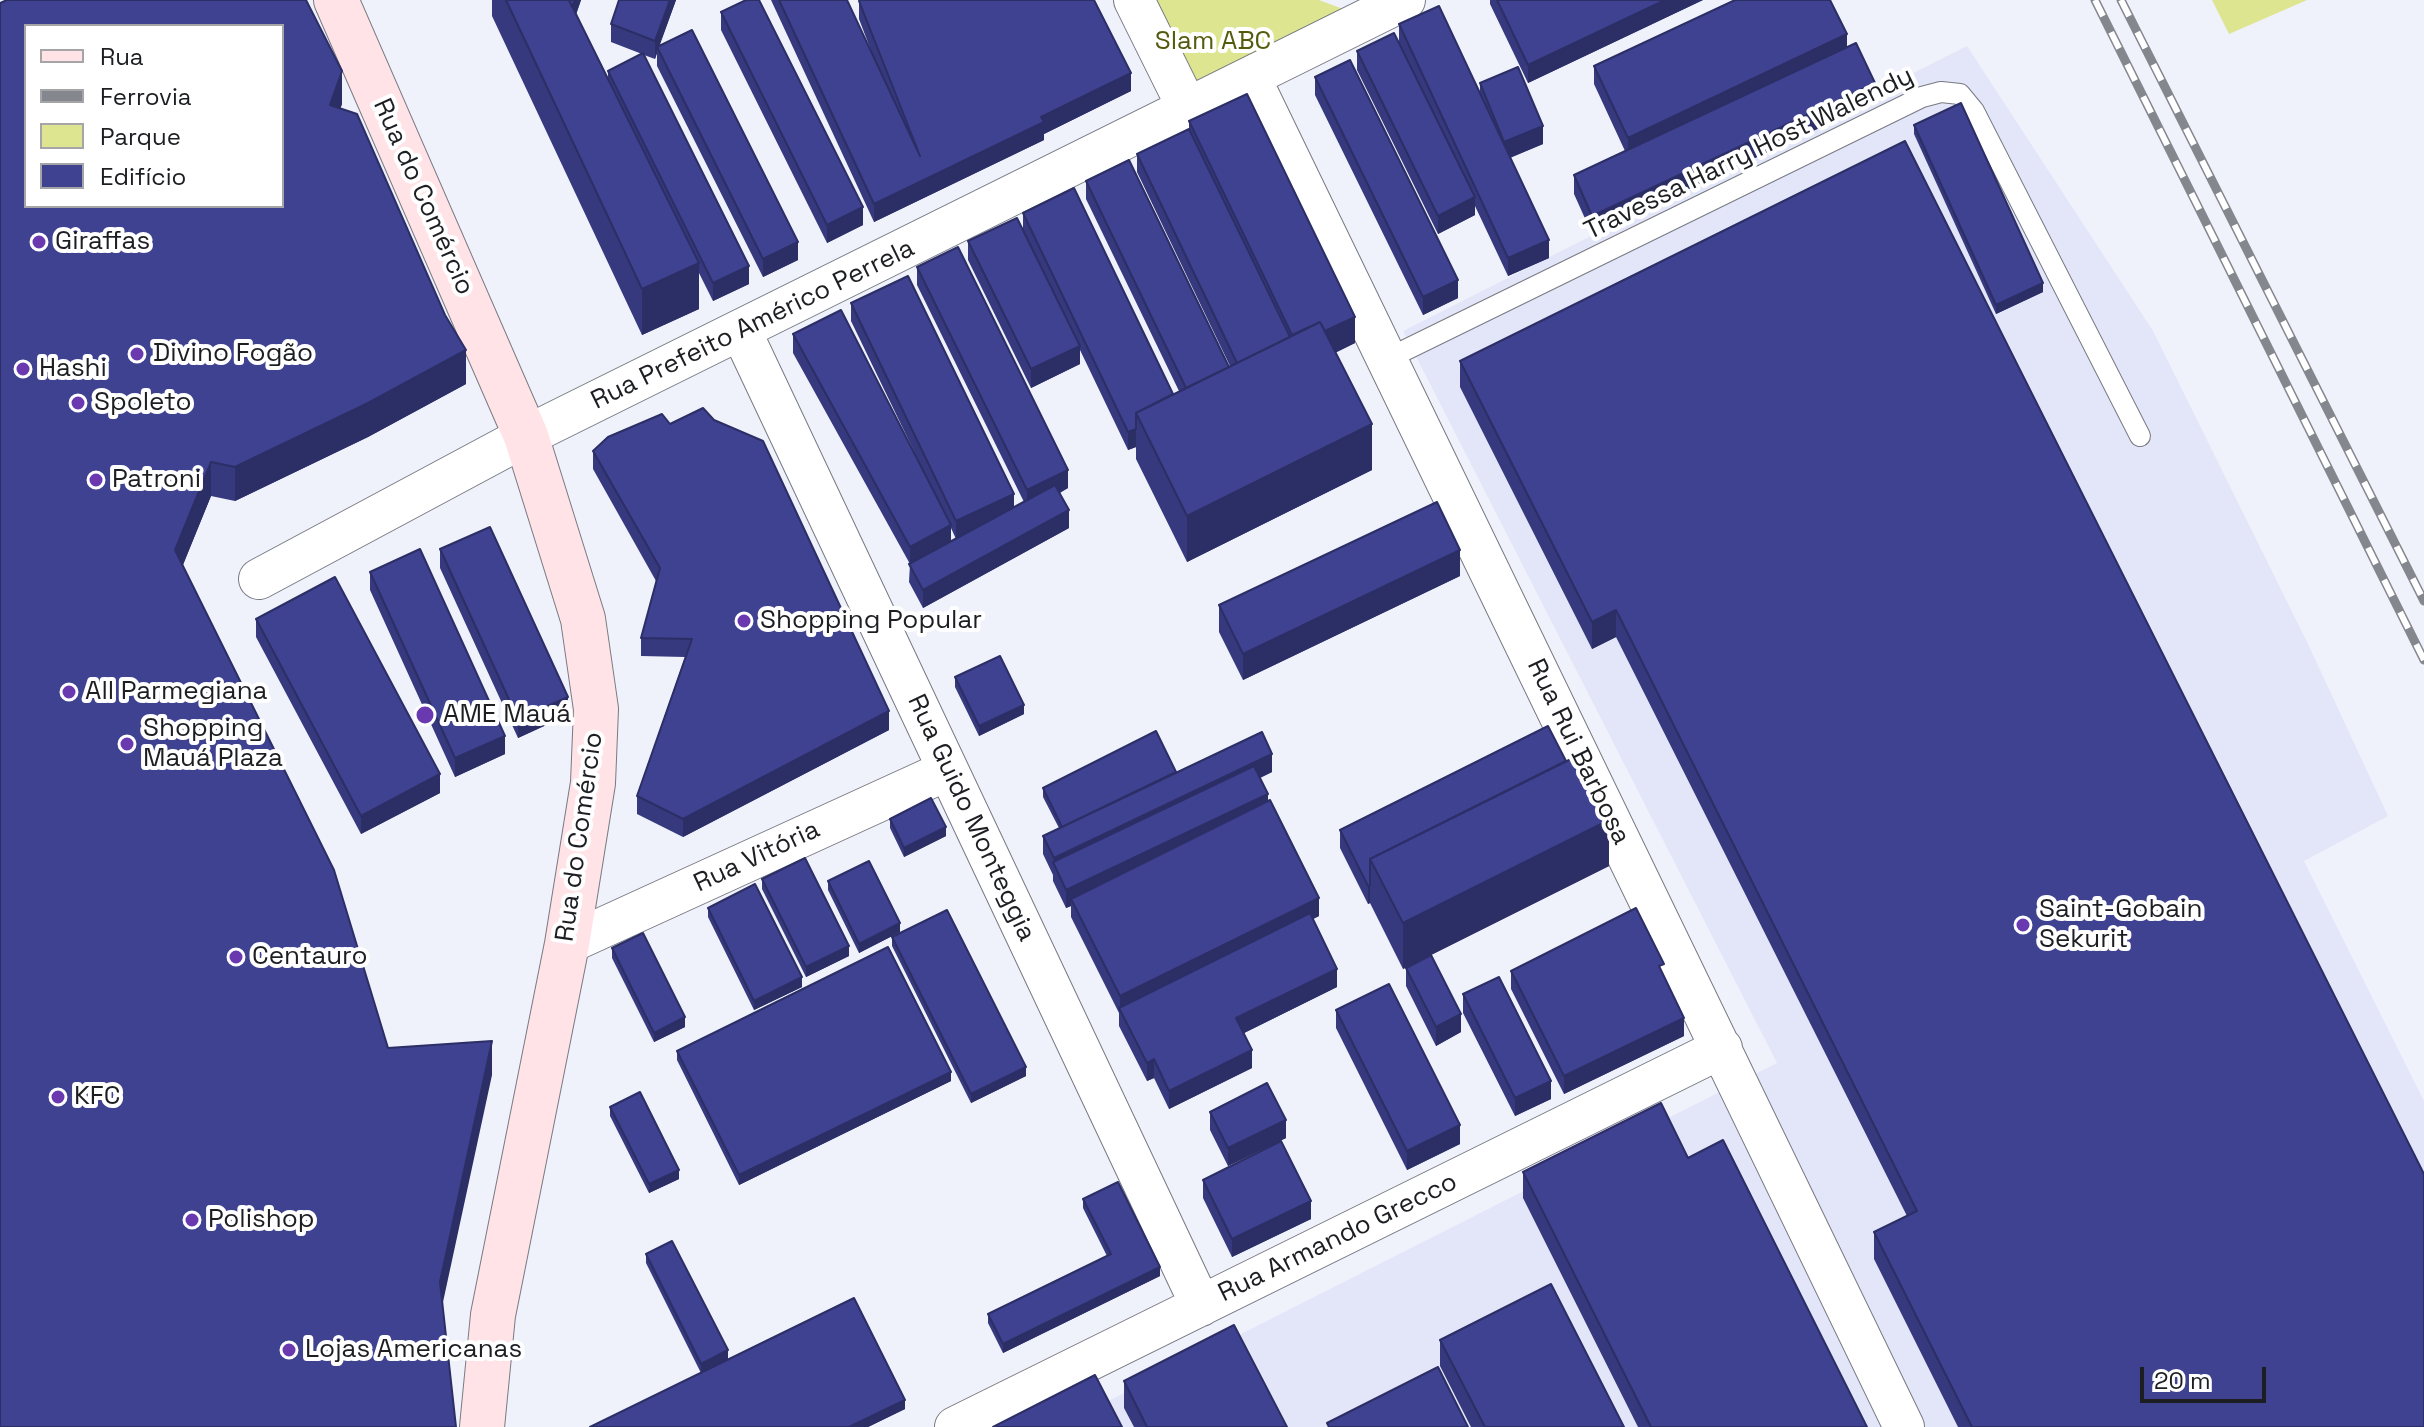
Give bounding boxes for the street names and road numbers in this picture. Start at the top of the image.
street label: Travessa Harry Host Walendy [1580,61,1918,247]
street label: Rua do Comércio [366,94,480,300]
street label: Rua Prefeito Américo Perrela [586,233,920,417]
street label: Rua Rui Barbosa [1520,654,1636,850]
street label: Rua Guido Monteggia [900,690,1042,946]
street label: Rua do Comércio [550,730,610,944]
street label: Rua Vitória [689,814,825,900]
street label: Rua Armando Grecco [1213,1167,1463,1309]

